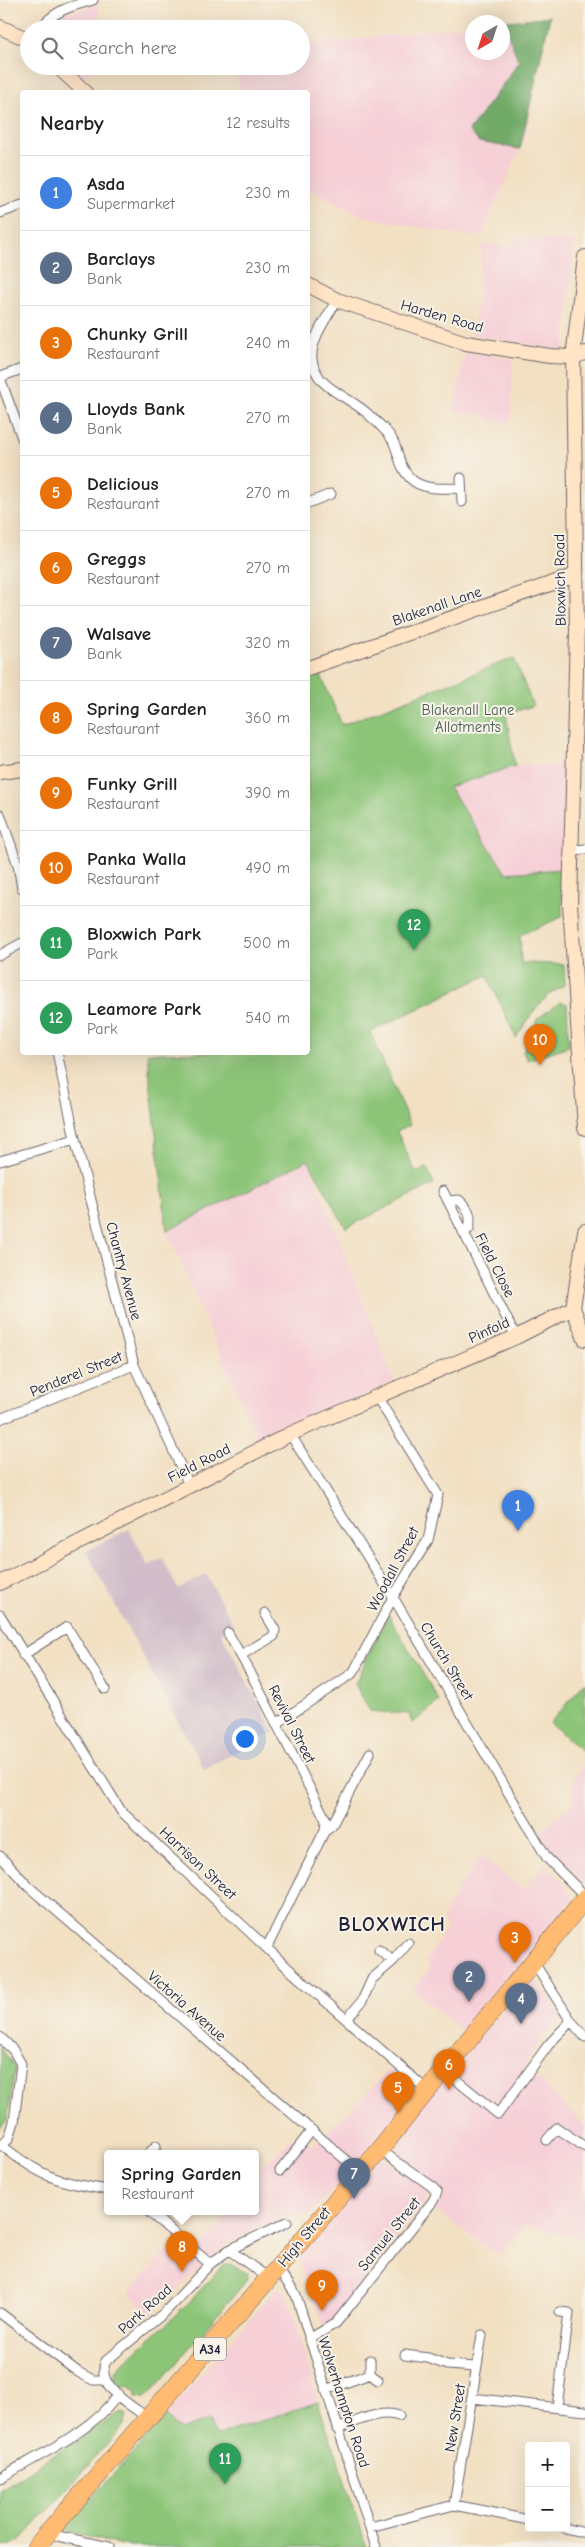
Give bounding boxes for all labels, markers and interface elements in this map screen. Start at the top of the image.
north arrow [465,15,510,60]
search box [20,20,310,75]
icon: search [38,34,66,62]
text: Search here [78,37,177,59]
text: Nearby [40,111,104,135]
text: 12 results [226,114,290,132]
text: Asda [87,173,125,195]
text: 1 [53,184,59,202]
text: 230 m [245,184,290,202]
text: Supermarket [87,195,175,213]
text: Barclays [87,248,155,270]
text: 2 [52,259,60,277]
text: 230 m [245,259,290,277]
text: Bank [87,270,122,288]
street label: Harden Road [399,296,485,336]
text: Chunky Grill [87,323,188,345]
text: 3 [52,334,60,352]
text: 240 m [246,334,290,352]
text: Restaurant [87,345,159,363]
text: Lloyds Bank [87,398,185,420]
text: 4 [52,409,60,427]
text: 270 m [246,409,290,427]
text: Bank [87,420,122,438]
text: Delicious [87,473,159,495]
text: 5 [52,484,60,502]
text: 270 m [246,484,290,502]
text: Restaurant [87,495,159,513]
street label: Bloxwich Road [550,534,570,626]
text: Greggs [87,548,146,570]
text: 6 [52,559,60,577]
text: 270 m [246,559,290,577]
text: Restaurant [87,570,159,588]
street label: Blakenall Lane [390,582,484,630]
text: Walsave [87,623,151,645]
text: 7 [52,634,60,652]
text: 320 m [245,634,290,652]
text: Bank [87,645,122,663]
text: Spring Garden [87,698,207,720]
park label: Blakenall Lane Allotments [421,701,515,736]
text: 8 [52,709,60,727]
text: 360 m [245,709,290,727]
text: Restaurant [87,720,159,738]
text: Funky Grill [87,773,178,795]
text: 9 [52,784,60,802]
text: 390 m [245,784,290,802]
text: Restaurant [87,795,159,813]
text: Panka Walla [87,848,186,870]
text: 10 [48,859,64,877]
text: 490 m [245,859,290,877]
text: Restaurant [87,870,159,888]
pin: 12 [398,909,430,950]
text: Bloxwich Park [87,923,201,945]
text: 11 [50,934,62,952]
text: 500 m [243,934,290,952]
text: Park [87,945,118,963]
text: Leamore Park [87,998,201,1020]
text: 12 [49,1009,63,1027]
text: 540 m [245,1009,290,1027]
text: Park [87,1020,118,1038]
pin: 10 [524,1024,556,1065]
street label: Chantry Avenue [102,1220,146,1323]
street label: Field Close [471,1230,519,1301]
street label: Pinfold [466,1313,512,1347]
street label: Penderel Street [27,1347,125,1401]
street label: Field Road [165,1439,233,1487]
pin: 1 [502,1490,534,1531]
street label: Woodall Street [363,1523,423,1614]
street label: Church Street [417,1619,478,1704]
street label: Revival Street [265,1682,320,1767]
your location [232,1726,258,1752]
street label: Harrison Street [156,1823,241,1904]
district label: BLOXWICH [338,1913,446,1936]
pin: 3 [499,1922,531,1963]
pin: 2 [453,1961,485,2002]
street label: Victoria Avenue [144,1967,230,2045]
pin: 4 [505,1983,537,2024]
pin: 6 [433,2049,465,2090]
pin: 5 [382,2072,414,2113]
popup [104,2150,259,2215]
pin: 7 [338,2158,370,2199]
text: Spring Garden [122,2163,241,2185]
text: Restaurant [122,2185,194,2203]
street label: Samuel Street [354,2193,425,2274]
street label: High Street [274,2203,335,2271]
pin: 8 [166,2231,198,2272]
pin: 9 [306,2270,338,2311]
street label: Park Road [114,2280,176,2338]
street label: Wolverhampton Road [314,2334,374,2470]
road number: A34 [194,2338,226,2360]
street label: New Street [441,2382,469,2453]
map controls [525,2442,570,2532]
button: + [525,2442,570,2487]
pin: 11 [209,2443,241,2484]
button: − [525,2487,570,2532]

